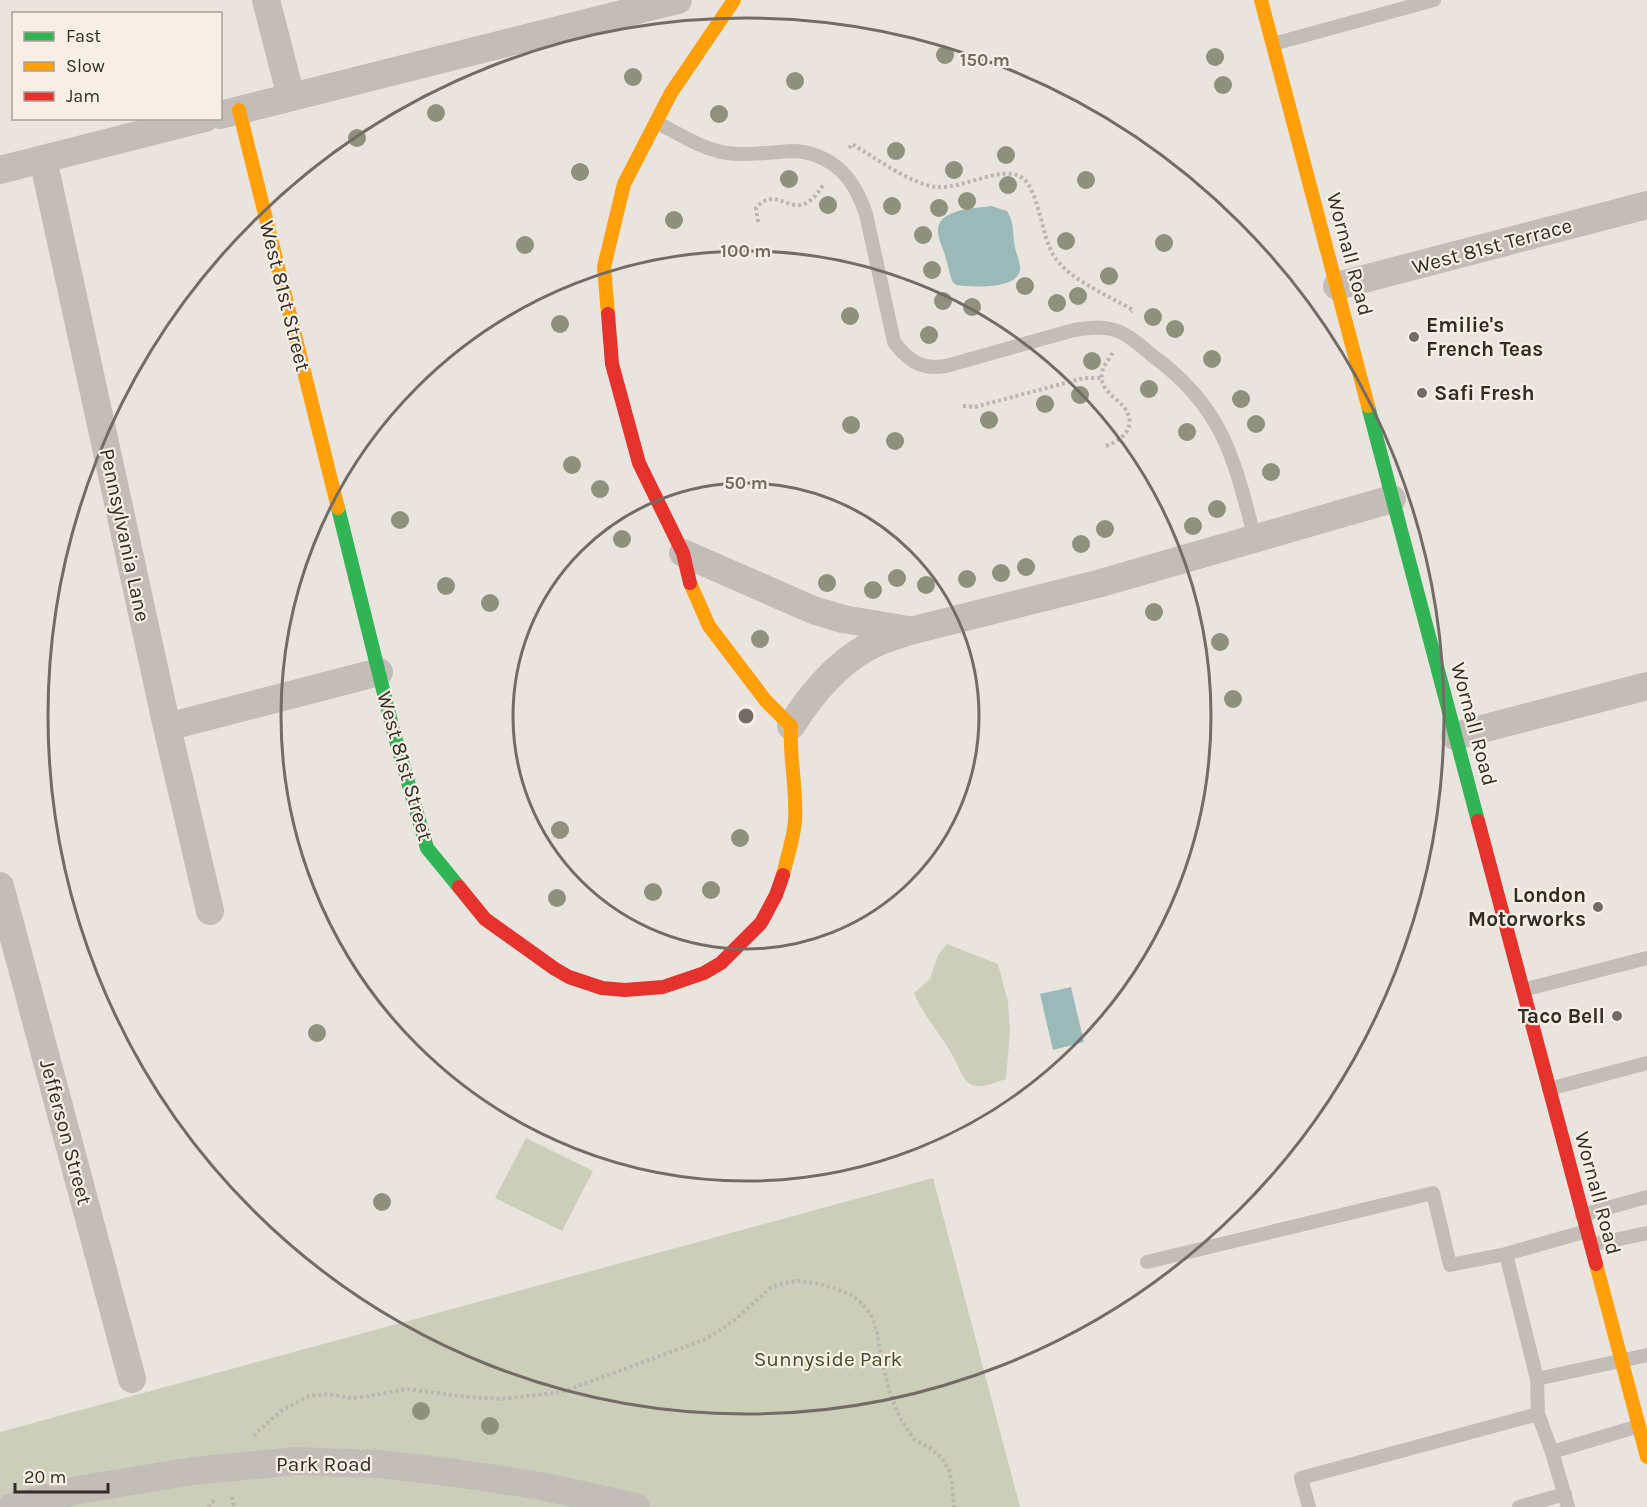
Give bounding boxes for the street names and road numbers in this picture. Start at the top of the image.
street label: Wornall Road [1322,190,1378,318]
street label: West 81st Terrace [1409,213,1575,279]
street label: West 81st Street [255,218,315,374]
street label: Pennsylvania Lane [95,446,155,624]
street label: Wornall Road [1446,660,1502,788]
street label: West 81st Street [372,689,438,844]
street label: Jefferson Street [35,1057,97,1208]
street label: Wornall Road [1570,1129,1626,1257]
street label: Park Road [276,1452,372,1476]

